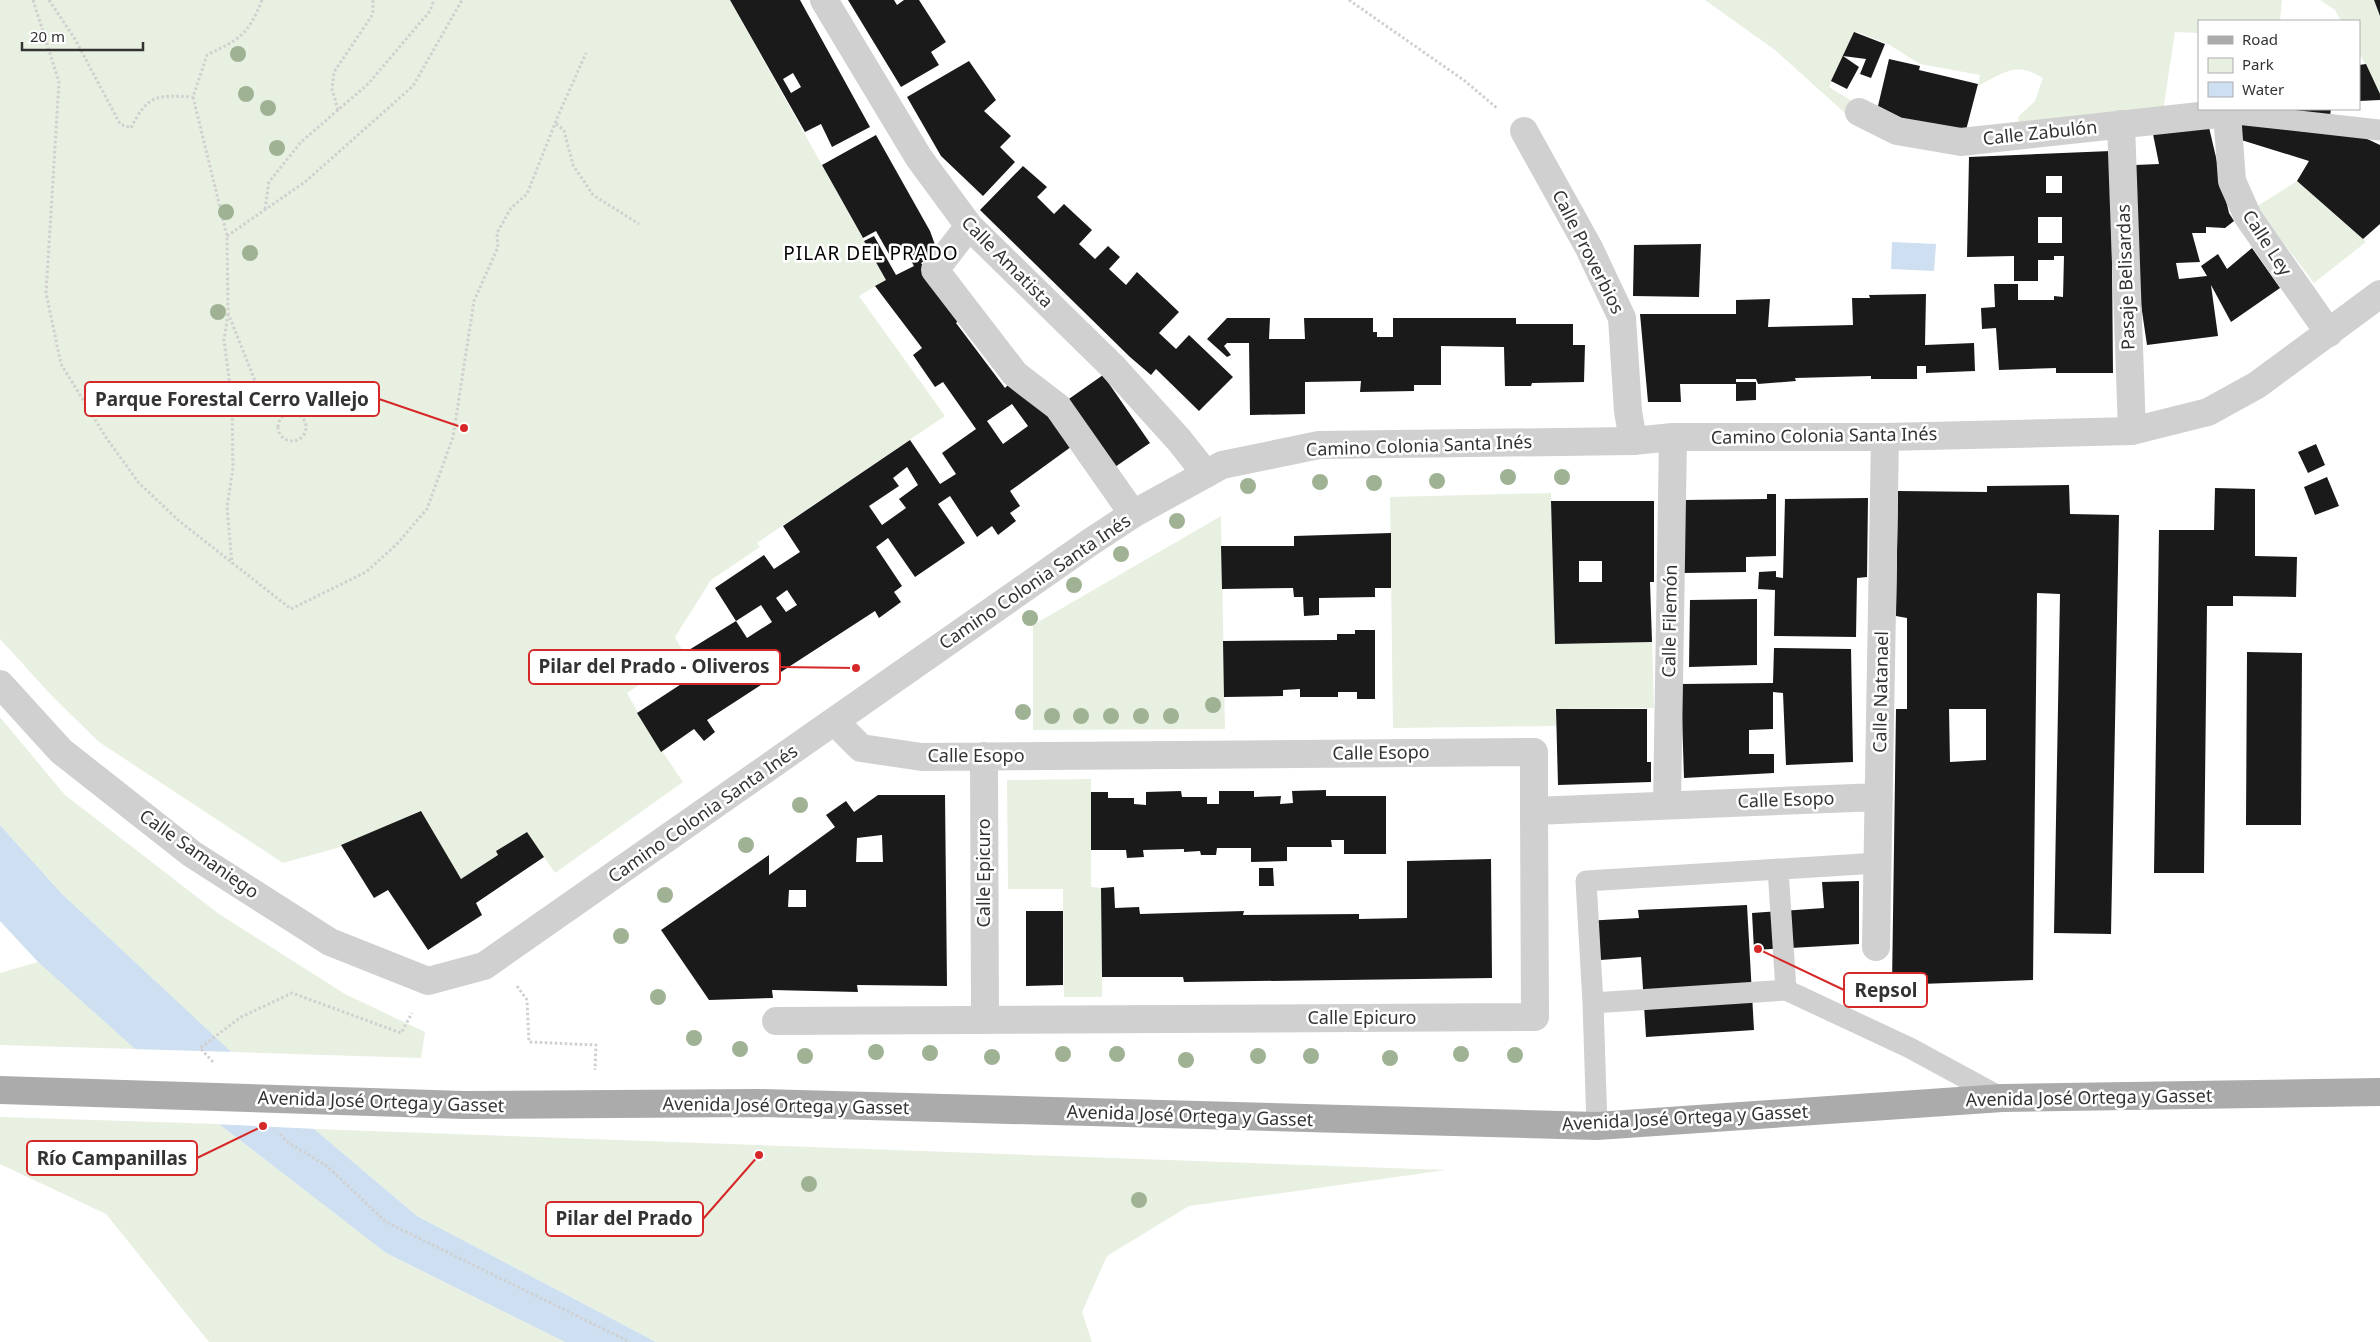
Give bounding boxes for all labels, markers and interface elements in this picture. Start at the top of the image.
scale bar [22,20,144,52]
legend [2198,20,2360,110]
text: 20 m [30,26,65,46]
text: Road [2242,29,2278,49]
text: Park [2242,54,2274,74]
text: Water [2242,79,2284,99]
street label: Calle Zabulón [1982,114,2098,150]
street label: Calle Proverbios [1547,185,1630,318]
street label: Pasaje Belisardas [2110,204,2140,350]
street label: Calle Ley [2238,205,2298,281]
street label: Calle Amatista [957,210,1059,312]
district label: PILAR DEL PRADO [783,240,959,266]
callout: Parque Forestal Cerro Vallejo [85,382,379,416]
text: Parque Forestal Cerro Vallejo [95,386,369,412]
street label: Camino Colonia Santa Inés [1711,421,1937,449]
street label: Camino Colonia Santa Inés [1305,429,1533,461]
street label: Camino Colonia Santa Inés [934,508,1135,654]
street label: Calle Filemón [1656,564,1682,678]
street label: Calle Natanael [1867,631,1893,753]
callout: Pilar del Prado - Oliveros [529,650,780,684]
text: Pilar del Prado - Oliveros [538,653,770,679]
street label: Camino Colonia Santa Inés [603,738,802,888]
street label: Calle Esopo [1332,739,1430,765]
street label: Calle Esopo [927,743,1025,767]
street label: Calle Esopo [1737,785,1835,813]
street label: Calle Samaniego [135,803,264,903]
street label: Calle Epicuro [971,818,995,928]
callout: Repsol [1844,973,1927,1007]
text: Repsol [1855,977,1917,1003]
street label: Calle Epicuro [1307,1005,1417,1029]
street label: Avenida José Ortega y Gasset [1965,1083,2213,1111]
street label: Avenida José Ortega y Gasset [257,1085,505,1117]
street label: Avenida José Ortega y Gasset [663,1091,910,1119]
street label: Avenida José Ortega y Gasset [1066,1099,1314,1131]
street label: Avenida José Ortega y Gasset [1561,1099,1809,1135]
callout: Río Campanillas [27,1141,197,1175]
text: Río Campanillas [37,1145,187,1171]
callout: Pilar del Prado [546,1202,703,1236]
text: Pilar del Prado [555,1205,693,1231]

